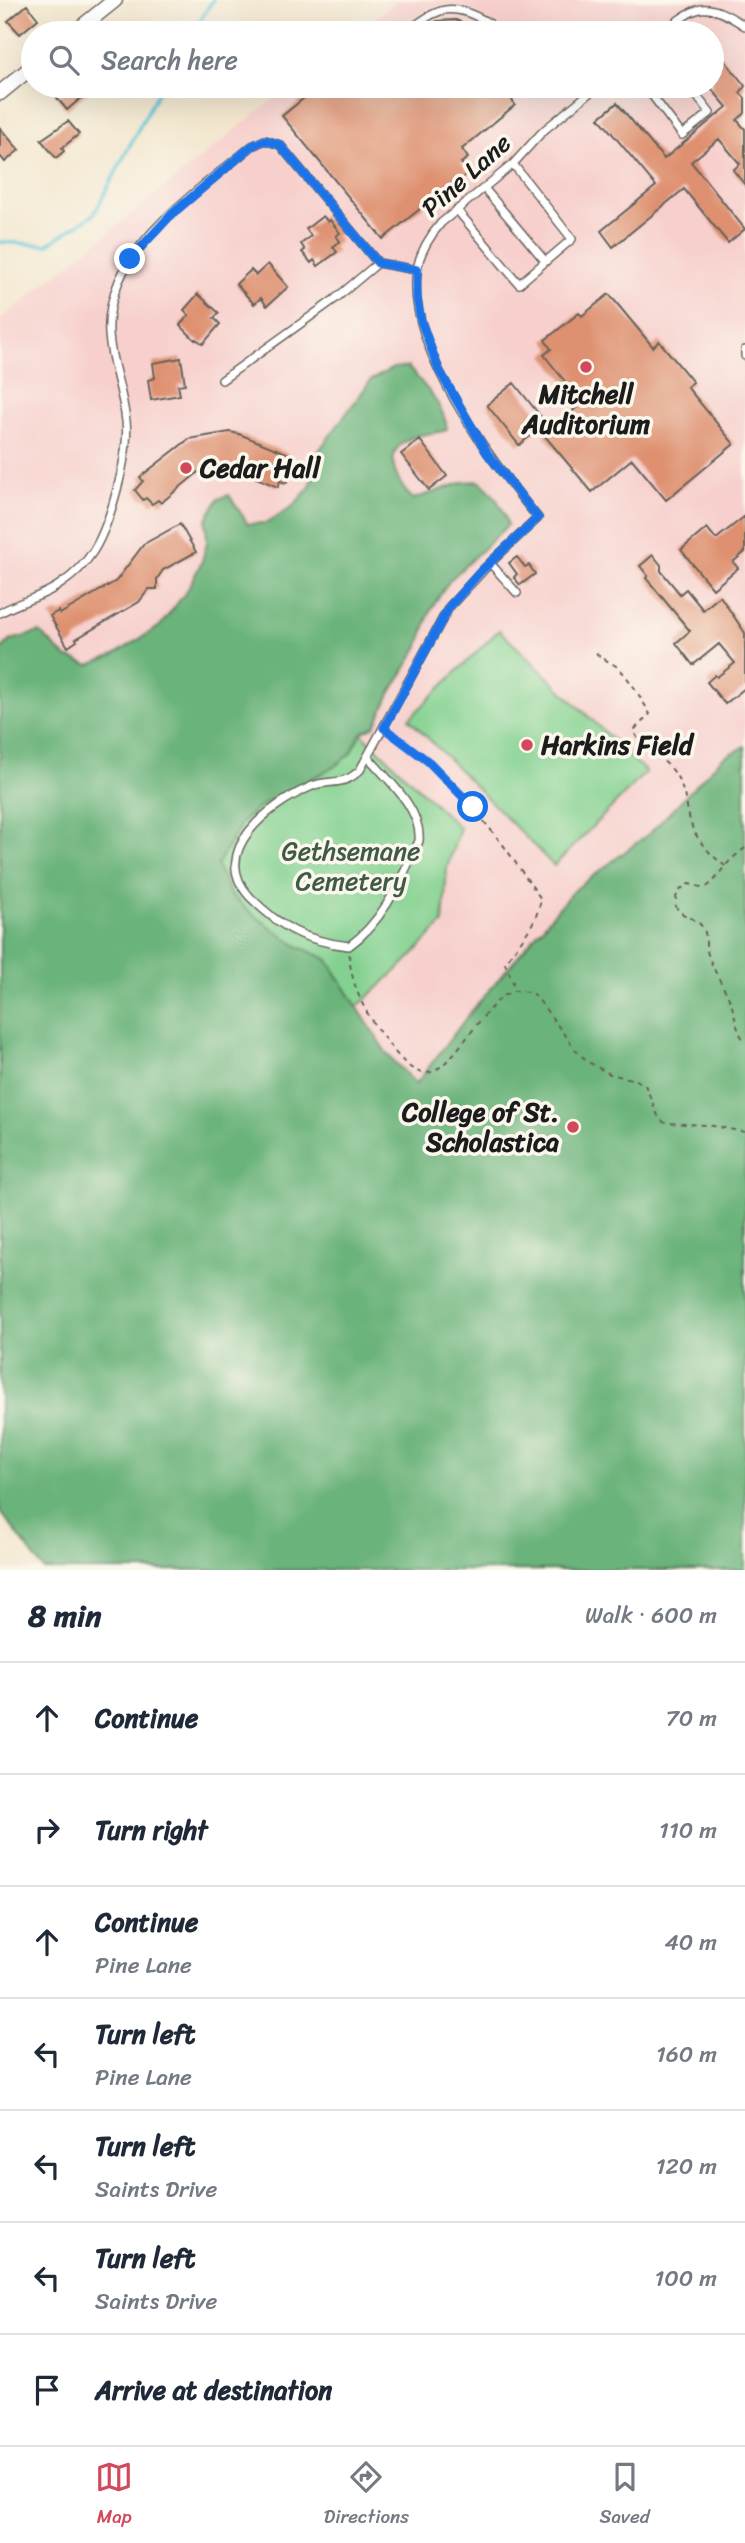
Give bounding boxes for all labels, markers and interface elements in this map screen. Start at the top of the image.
search box [21,21,724,98]
text: Search here [101,37,238,83]
icon: search [45,41,83,79]
street label: Pine Lane [410,121,522,229]
route end [114,243,145,274]
marker: Mitchell Auditorium [578,359,594,375]
place label: Mitchell Auditorium [521,371,650,447]
place label: Cedar Hall [199,445,322,491]
marker: Cedar Hall [178,460,194,476]
place label: Harkins Field [541,722,695,768]
marker: Harkins Field [519,737,535,753]
route start [457,791,488,822]
park label: Gethsemane Cemetery [282,828,420,904]
place label: College of St. Scholastica [401,1089,559,1165]
marker: College of St. Scholastica [565,1119,581,1135]
text: 8 min [28,1589,101,1643]
text: Walk · 600 m [585,1595,717,1636]
text: Continue [95,1695,198,1741]
text: 70 m [666,1698,717,1739]
icon: ahead [28,1699,66,1737]
text: Turn right [95,1807,208,1853]
text: 110 m [659,1810,717,1851]
icon: right [28,1811,66,1849]
text: Continue [95,1899,198,1945]
text: 40 m [664,1922,717,1963]
icon: ahead [28,1923,66,1961]
text: Pine Lane [95,1945,192,1986]
text: Turn left [95,2011,195,2057]
text: 160 m [656,2034,717,2075]
icon: left [28,2035,66,2073]
text: Pine Lane [95,2057,192,2098]
text: Turn left [95,2123,195,2169]
text: 120 m [656,2146,717,2187]
icon: left [28,2147,66,2185]
text: Saints Drive [95,2169,217,2210]
text: Turn left [95,2235,195,2281]
text: 100 m [654,2258,717,2299]
icon: left [28,2259,66,2297]
text: Saints Drive [95,2281,217,2322]
text: Arrive at destination [95,2367,332,2413]
icon: arrive [28,2371,66,2409]
tab: Map [95,2458,133,2533]
tab: Directions [324,2458,409,2533]
tab: Saved [600,2458,650,2533]

